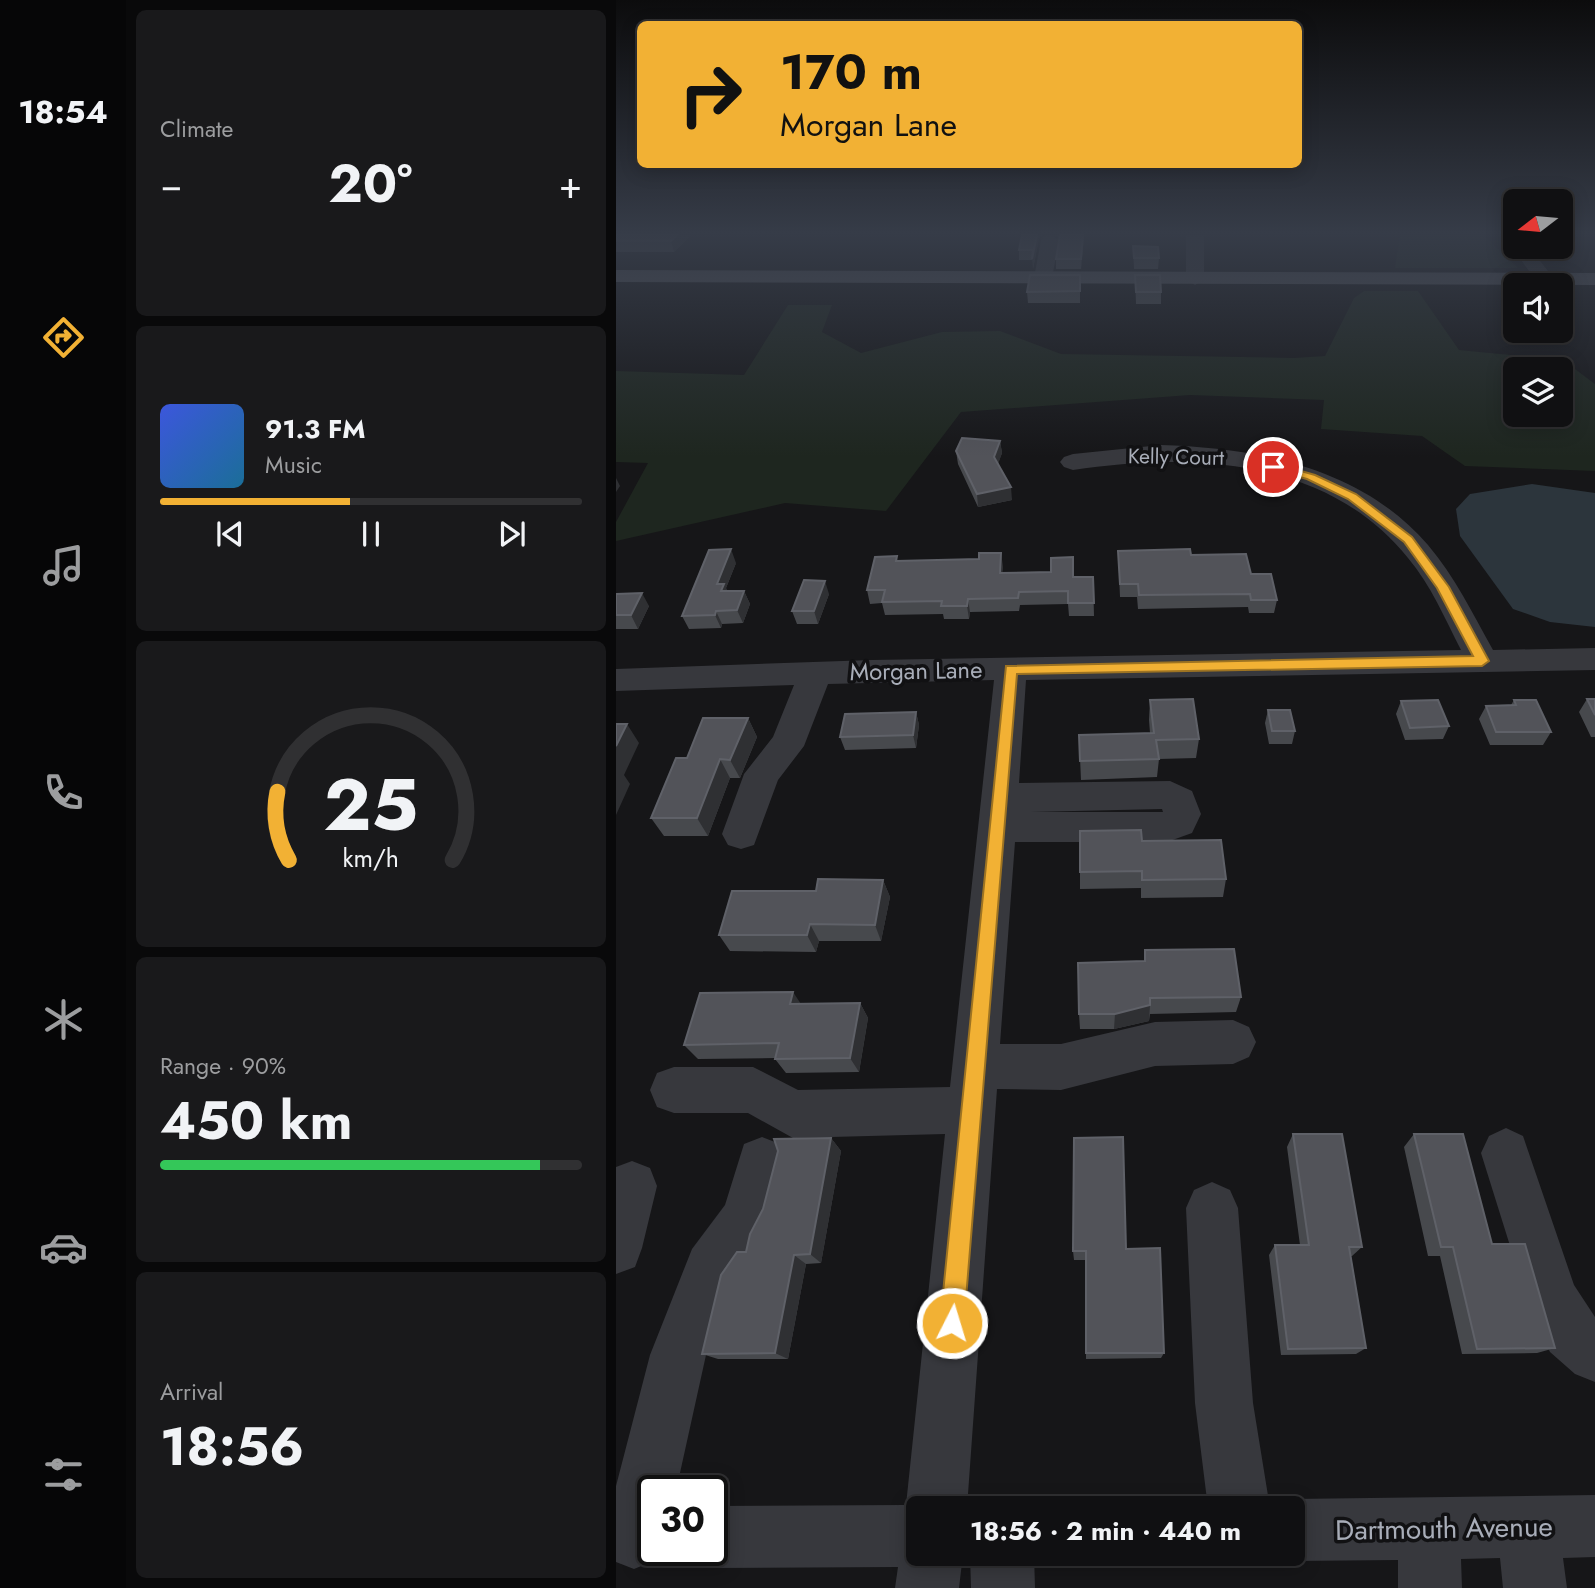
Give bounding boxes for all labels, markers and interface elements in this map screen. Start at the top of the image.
text: 170 m [780,37,922,107]
icon: right [665,49,756,140]
text: 18:54 [18,89,108,135]
text: Morgan Lane [780,102,957,148]
text: Climate [160,112,233,146]
text: 20° [329,146,413,222]
text: − [160,157,182,212]
text: + [559,157,582,212]
north arrow [1503,189,1573,259]
map controls [1503,189,1573,427]
button: sound [1503,273,1573,343]
icon: directions [39,313,88,362]
button: layers [1503,357,1573,427]
text: 91.3 FM [265,410,366,448]
pin [1243,437,1303,497]
street label: Kelly Court [1128,441,1224,473]
text: Music [265,448,322,482]
icon: arrive [1254,448,1292,486]
icon: previous [211,515,249,553]
icon: pause [352,515,390,553]
icon: next [493,515,531,553]
icon: music [39,541,88,590]
street label: Morgan Lane [849,652,983,689]
text: 25 [324,752,418,857]
icon: phone [39,768,88,817]
text: km/h [343,840,399,876]
icon: climate [39,995,88,1044]
text: Range · 90% [160,1049,286,1083]
text: 450 km [160,1083,353,1159]
icon: car [39,1223,88,1272]
position arrow [915,1286,989,1360]
text: Arrival [160,1375,223,1409]
text: 18:56 [160,1409,304,1485]
icon: filters [39,1450,88,1499]
speed limit sign: 30 [637,1475,728,1566]
street label: Dartmouth Avenue [1335,1506,1553,1551]
text: 18:56 · 2 min · 440 m [970,1512,1241,1550]

